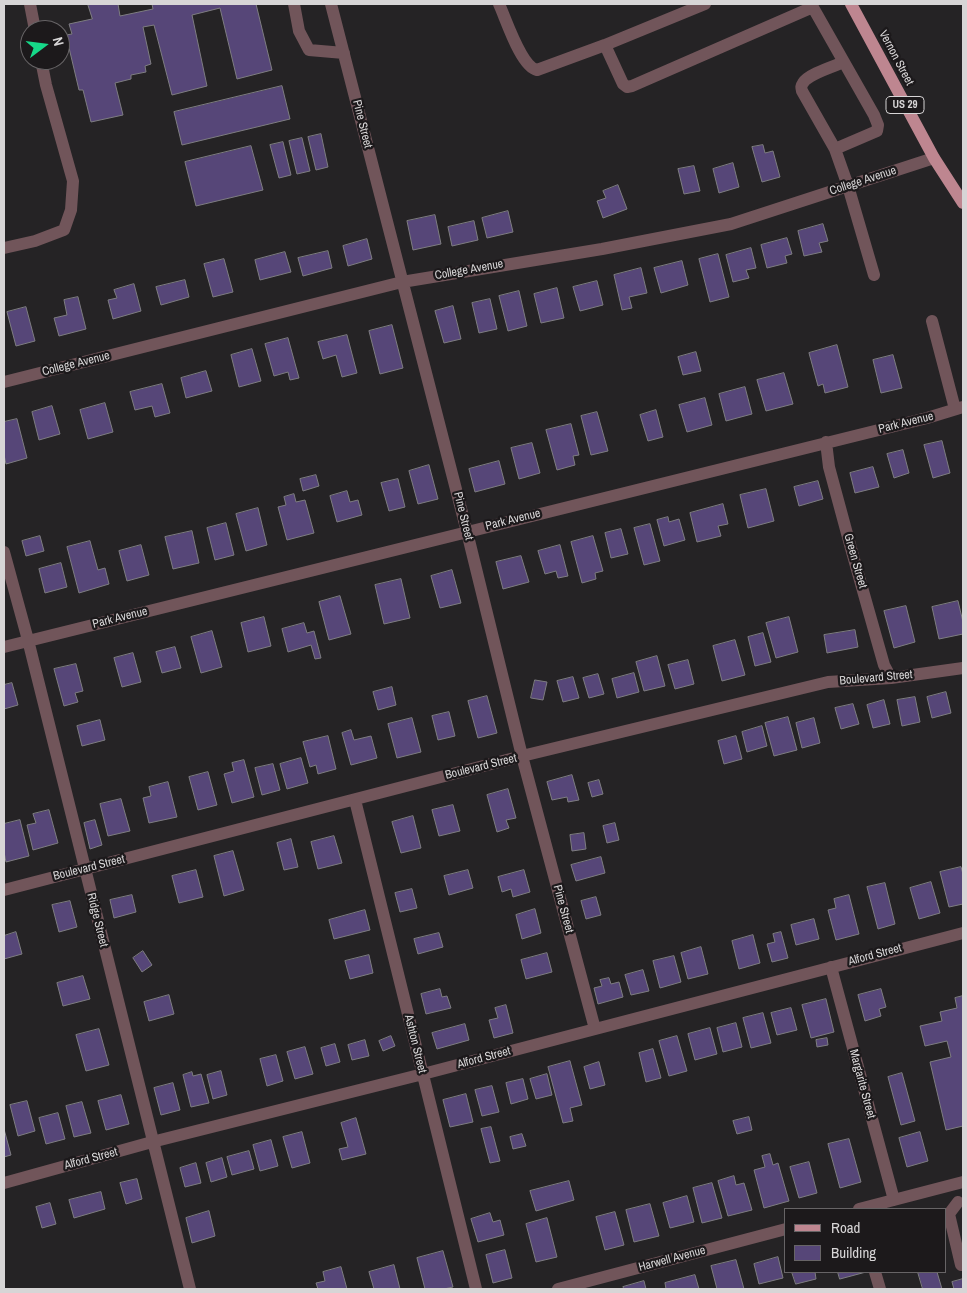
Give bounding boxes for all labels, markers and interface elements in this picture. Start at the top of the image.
north arrow [20,20,70,70]
street label: Vernon Street [876,28,916,88]
text: N [49,35,68,48]
road number: US 29 [886,96,924,114]
street label: Pine Street [349,98,375,150]
street label: College Avenue [828,163,898,199]
street label: College Avenue [434,257,504,283]
street label: College Avenue [41,349,111,379]
street label: Park Avenue [877,409,935,437]
street label: Pine Street [450,490,476,542]
street label: Park Avenue [484,506,542,534]
street label: Green Street [840,532,870,590]
street label: Park Avenue [91,604,149,632]
street label: Boulevard Street [839,668,913,688]
street label: Boulevard Street [444,751,518,783]
street label: Boulevard Street [52,852,126,884]
street label: Pine Street [550,883,576,935]
street label: Ridge Street [83,891,111,949]
street label: Alford Street [847,941,903,969]
street label: Ashton Street [401,1013,429,1075]
street label: Alford Street [456,1044,512,1072]
street label: Margarite Street [846,1048,878,1120]
street label: Alford Street [63,1145,119,1173]
legend [784,1208,947,1273]
text: Road [831,1217,860,1238]
text: Building [831,1242,876,1263]
street label: Harwell Avenue [637,1243,707,1275]

